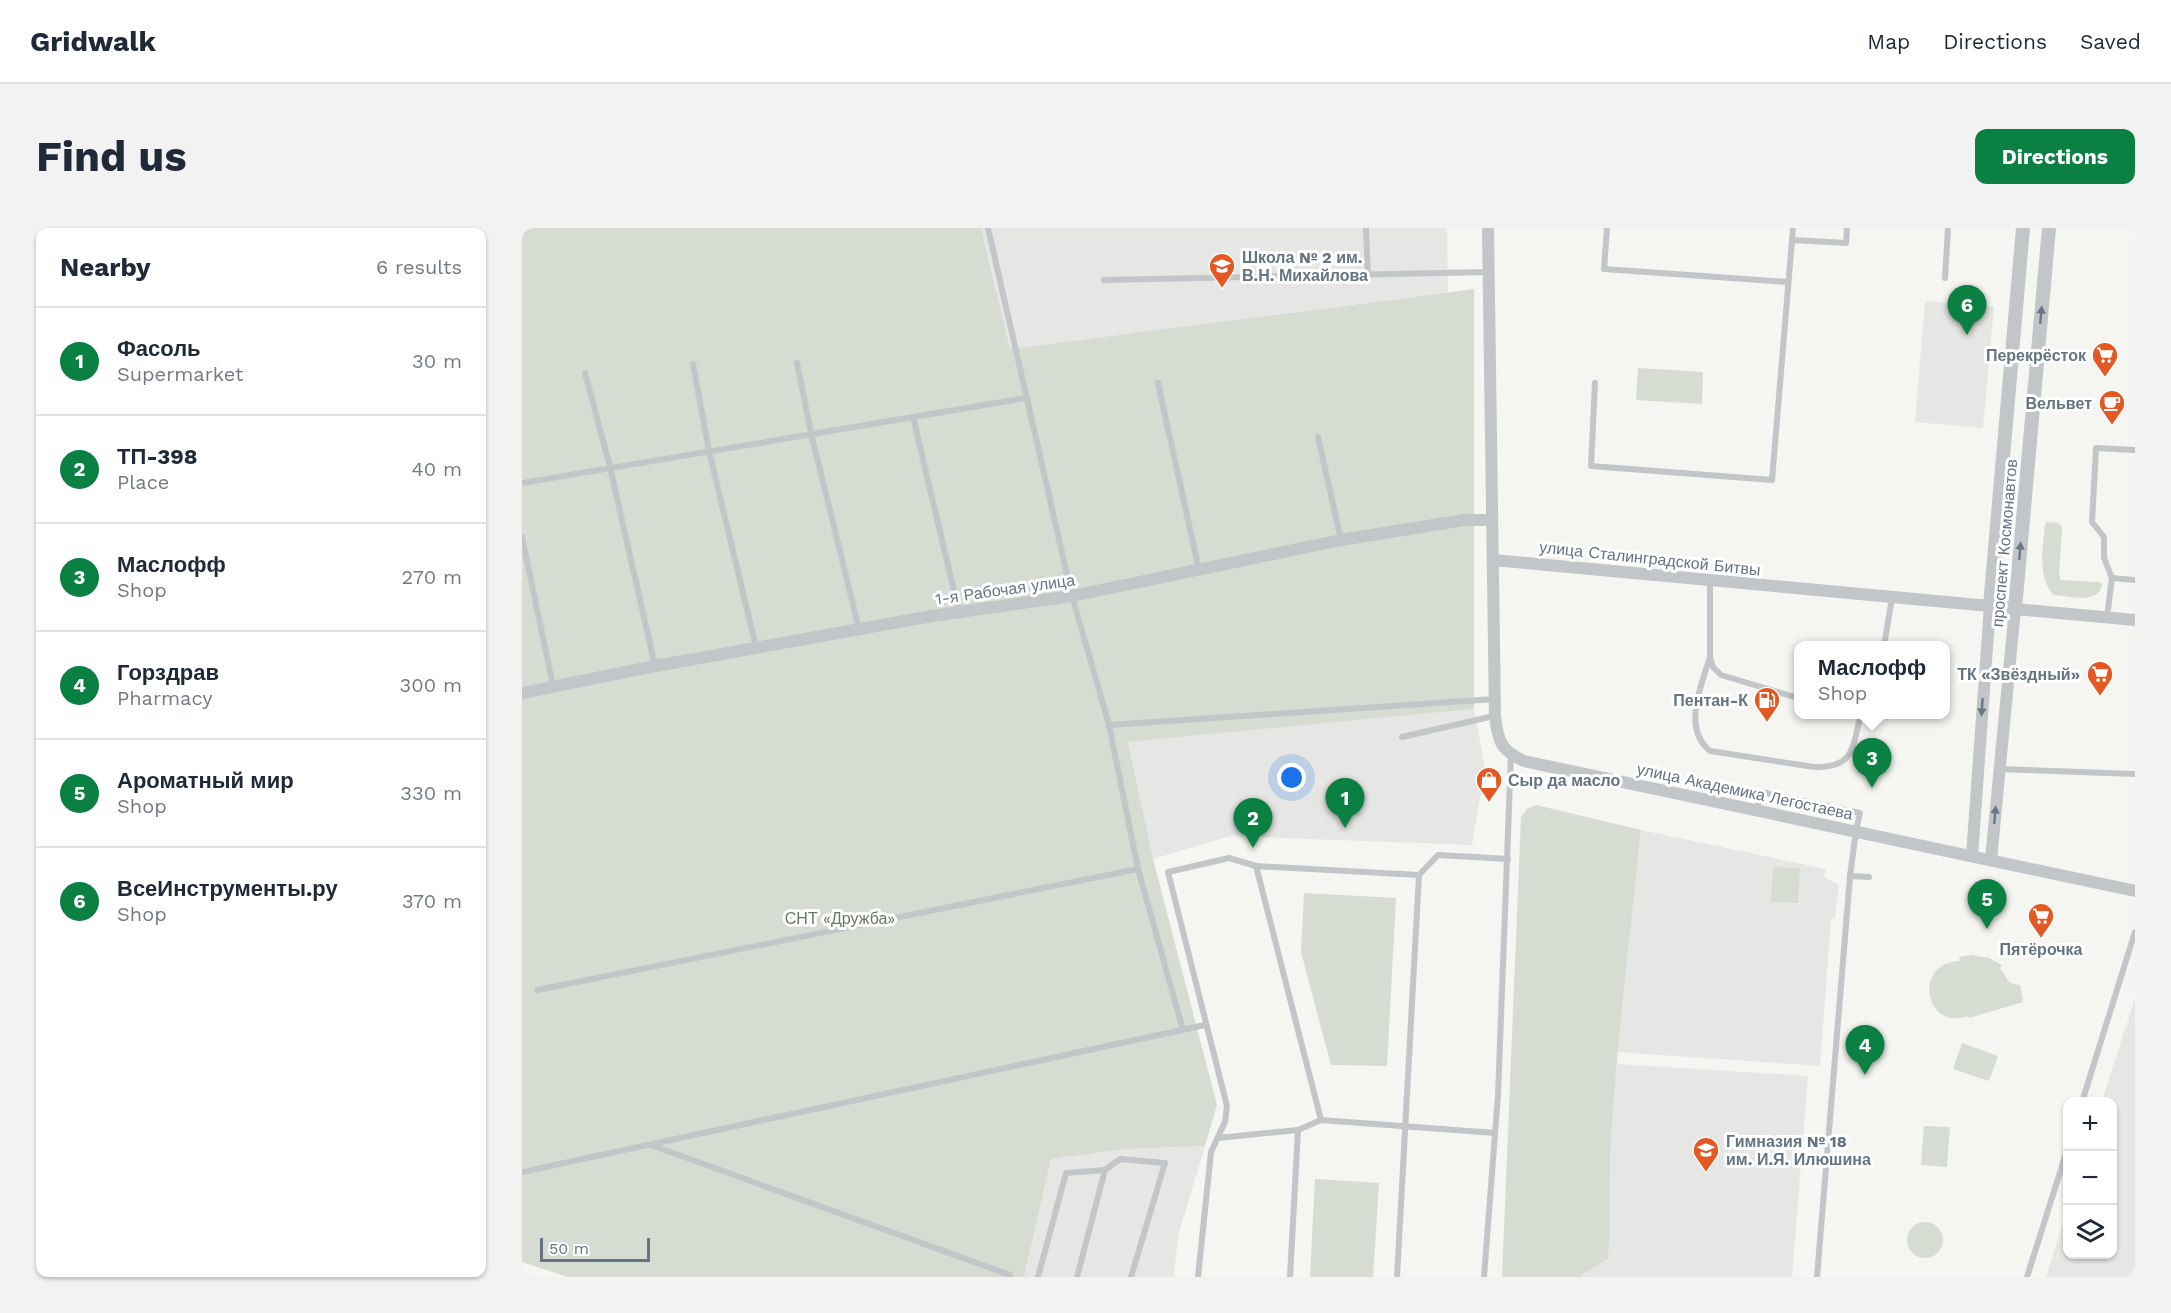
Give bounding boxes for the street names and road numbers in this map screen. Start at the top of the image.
street label: проспект Космонавтов [1988,458,2021,628]
street label: улица Сталинградской Битвы [1538,537,1762,580]
street label: 1-я Рабочая улица [934,570,1076,609]
street label: улица Академика Легостаева [1635,759,1855,824]

